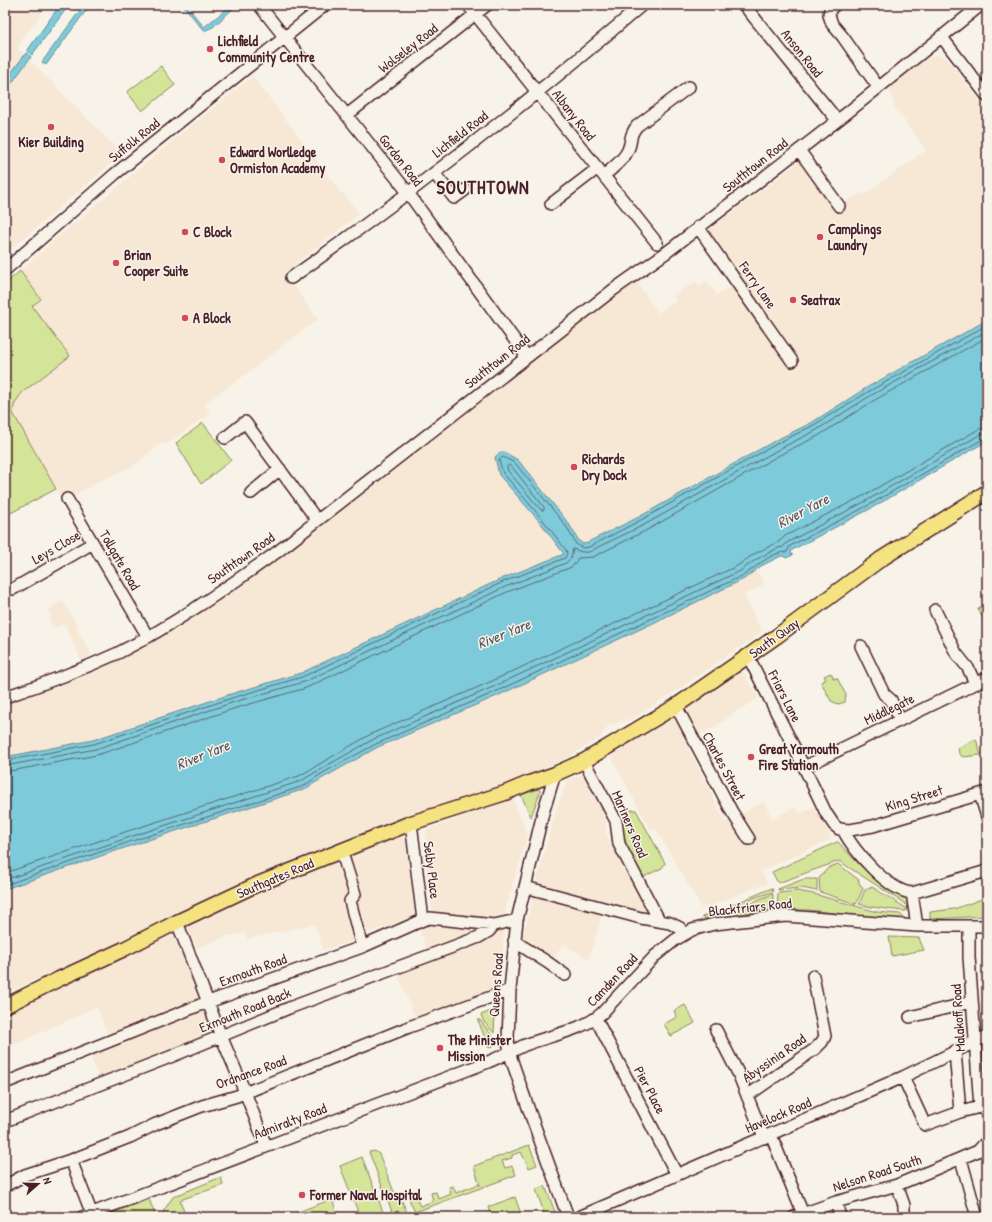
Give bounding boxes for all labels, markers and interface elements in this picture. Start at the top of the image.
street label: Wolseley Road [374,18,442,78]
street label: Anson Road [777,25,828,81]
place label: Lichfield Community Centre [218,31,315,68]
marker: Lichfield Community Centre [205,44,215,54]
street label: Albany Road [548,85,601,145]
street label: Lichfield Road [428,105,492,161]
street label: Suffolk Road [104,113,164,166]
marker: Kier Building [46,122,56,132]
street label: Gordon Road [375,130,428,190]
place label: Kier Building [18,132,84,153]
street label: Southtown Road [718,133,792,196]
place label: Edward Worlledge Ormiston Academy [230,142,326,179]
marker: Edward Worlledge Ormiston Academy [217,155,227,165]
district label: SOUTHTOWN [436,175,530,200]
place label: Camplings Laundry [828,219,882,256]
place label: C Block [193,222,232,241]
marker: C Block [180,227,190,237]
marker: Camplings Laundry [815,232,825,242]
place label: Brian Cooper Suite [124,245,189,282]
street label: Ferry Lane [734,257,782,313]
marker: Brian Cooper Suite [111,258,121,268]
place label: Seatrax [801,290,840,309]
marker: Seatrax [788,295,798,305]
place label: A Block [193,308,231,327]
marker: A Block [180,313,190,323]
street label: Southtown Road [460,329,534,392]
place label: Richards Dry Dock [582,449,627,486]
marker: Richards Dry Dock [569,462,579,472]
water label: River Yare [773,488,833,533]
street label: Leys Close [28,525,84,569]
street label: Tollgate Road [95,526,146,594]
street label: Southtown Road [203,527,278,588]
water label: River Yare [474,613,534,654]
street label: South Quay [745,613,803,663]
street label: Friars Lane [764,666,807,725]
street label: Middlegate [860,688,918,730]
street label: Charles Street [698,728,751,803]
water label: River Yare [173,734,233,775]
place label: Great Yarmouth Fire Station [758,739,839,774]
marker: Great Yarmouth Fire Station [746,752,756,762]
street label: King Street [883,780,945,816]
street label: Mariners Road [608,787,653,861]
street label: Selby Place [419,840,445,900]
street label: Southgates Road [233,853,317,903]
street label: Blackfriars Road [707,893,793,920]
street label: Exmouth Road [217,948,290,990]
street label: Camden Road [582,949,642,1010]
street label: Queens Road [484,952,507,1017]
street label: Exmouth Road Back [196,982,294,1037]
street label: Malakoff Road [946,983,969,1053]
street label: Abyssinia Road [738,1028,810,1087]
place label: The Minister Mission [447,1030,512,1065]
marker: The Minister Mission [435,1043,445,1053]
street label: Ordnance Road [213,1050,289,1093]
street label: Pier Place [630,1063,671,1117]
street label: Havelock Road [742,1092,814,1137]
street label: Admiralty Road [251,1098,330,1144]
street label: Nelson Road South [830,1149,924,1196]
north arrow [18,1164,58,1204]
text: N [40,1175,55,1186]
place label: Former Naval Hospital [309,1185,422,1206]
marker: Former Naval Hospital [297,1190,307,1200]

